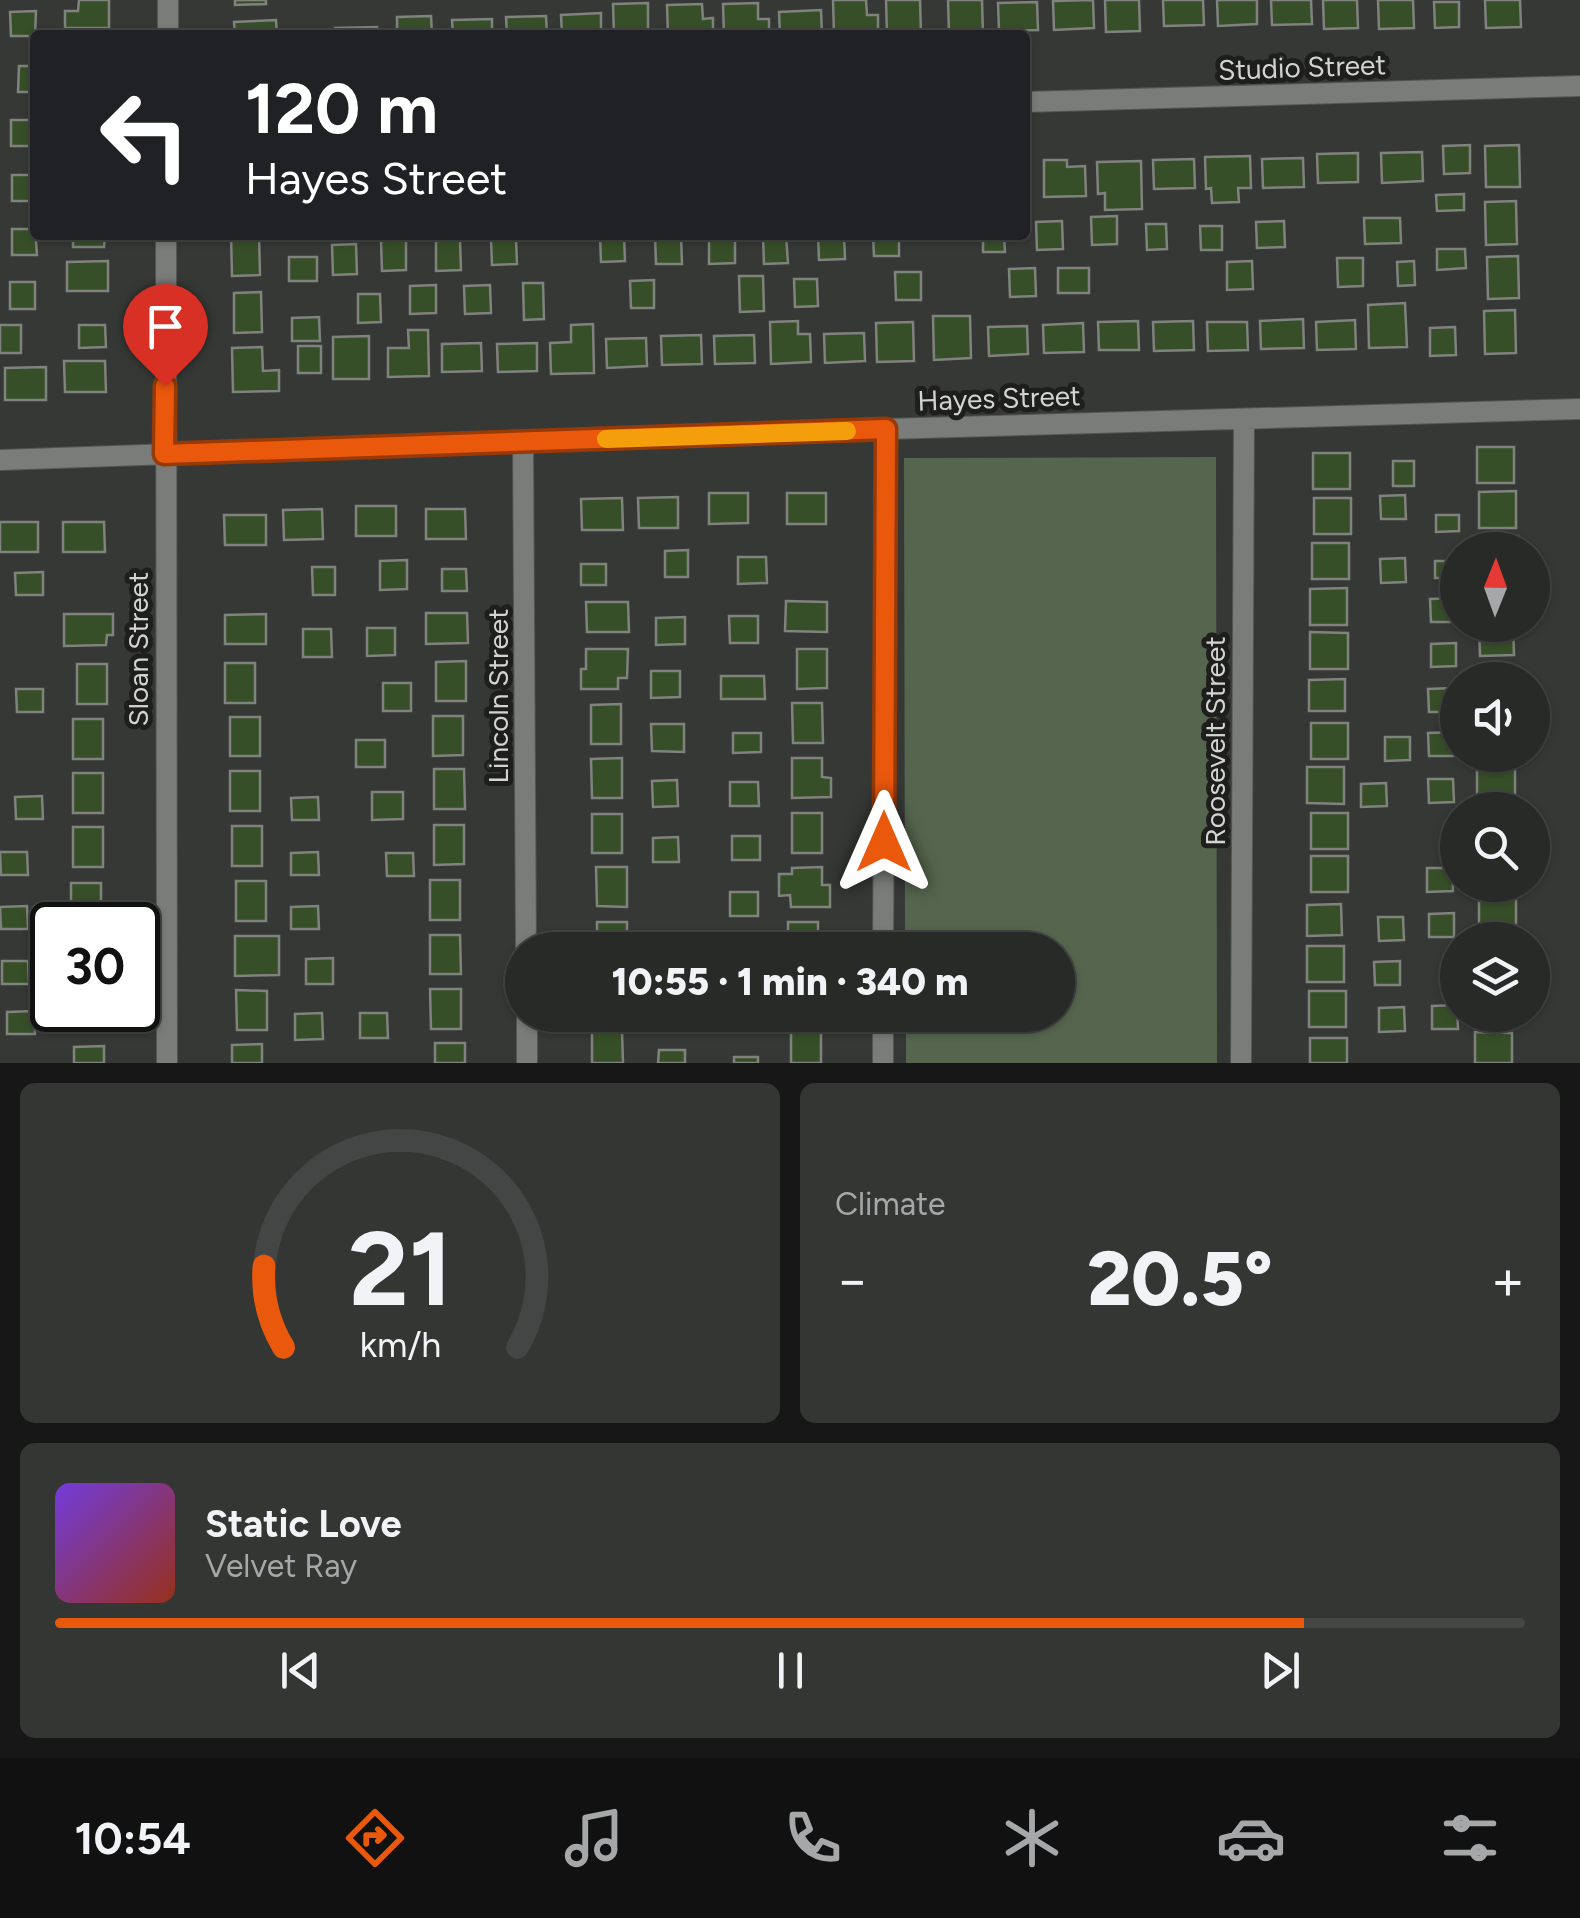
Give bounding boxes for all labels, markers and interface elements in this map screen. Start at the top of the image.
street label: Studio Street [1218,47,1386,87]
text: 120 m [245,66,438,151]
icon: left [80,70,210,200]
text: Hayes Street [245,151,507,205]
pin [123,284,208,387]
icon: arrive [138,299,193,354]
street label: Hayes Street [917,378,1081,418]
north arrow [1440,532,1550,642]
map controls [1440,532,1550,1032]
street label: Sloan Street [121,572,155,726]
street label: Lincoln Street [481,608,515,784]
street label: Roosevelt Street [1198,636,1232,846]
button: sound [1440,662,1550,772]
position arrow [832,790,936,894]
button: search [1440,792,1550,902]
speed limit sign: 30 [30,902,160,1032]
button: layers [1440,922,1550,1032]
text: 10:55 · 1 min · 340 m [612,959,968,1005]
text: Climate [835,1185,946,1223]
text: 21 [348,1206,452,1331]
text: 20.5° [1087,1234,1273,1324]
text: − [835,1247,869,1313]
text: + [1491,1247,1525,1313]
text: km/h [359,1323,441,1366]
text: Static Love [205,1501,402,1547]
text: Velvet Ray [205,1547,357,1585]
icon: previous [273,1643,328,1698]
icon: pause [763,1643,818,1698]
icon: next [1253,1643,1308,1698]
icon: directions [340,1803,410,1873]
icon: music [559,1803,629,1873]
icon: phone [778,1803,848,1873]
icon: climate [997,1803,1067,1873]
icon: car [1216,1803,1286,1873]
icon: filters [1435,1803,1505,1873]
text: 10:54 [75,1811,191,1865]

